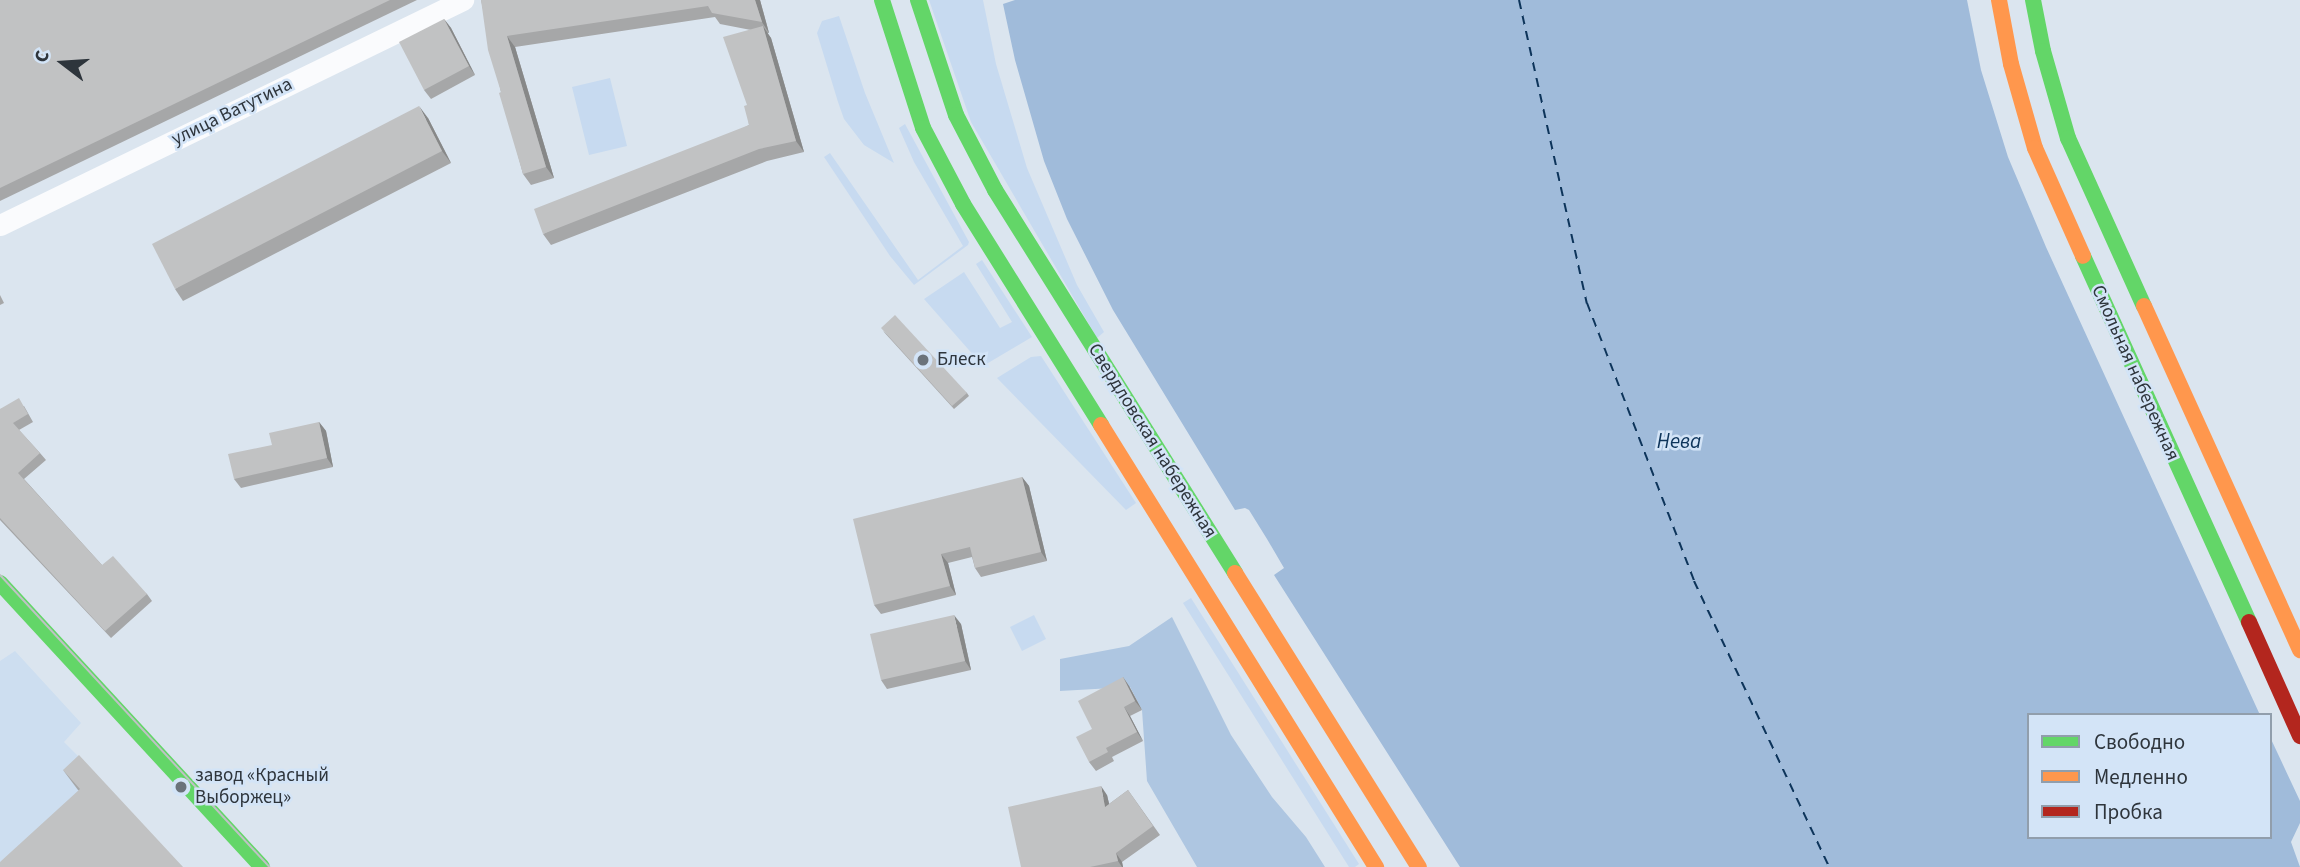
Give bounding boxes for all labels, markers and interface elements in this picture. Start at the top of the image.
north arrow [28,28,98,98]
text: С [28,47,57,66]
street label: улица Ватутина [168,73,296,151]
street label: Смольная набережная [2086,282,2184,464]
street label: Свердловская набережная [1083,340,1221,542]
place label: Блеск [937,349,986,371]
marker: Блеск [915,352,931,368]
water label: Нева [1657,428,1701,454]
legend [2027,713,2272,839]
text: Свободно [2094,727,2185,757]
text: Медленно [2094,762,2188,792]
place label: завод «Красный Выборжец» [195,765,329,809]
marker: завод «Красный Выборжец» [173,779,189,795]
text: Пробка [2094,797,2163,827]

